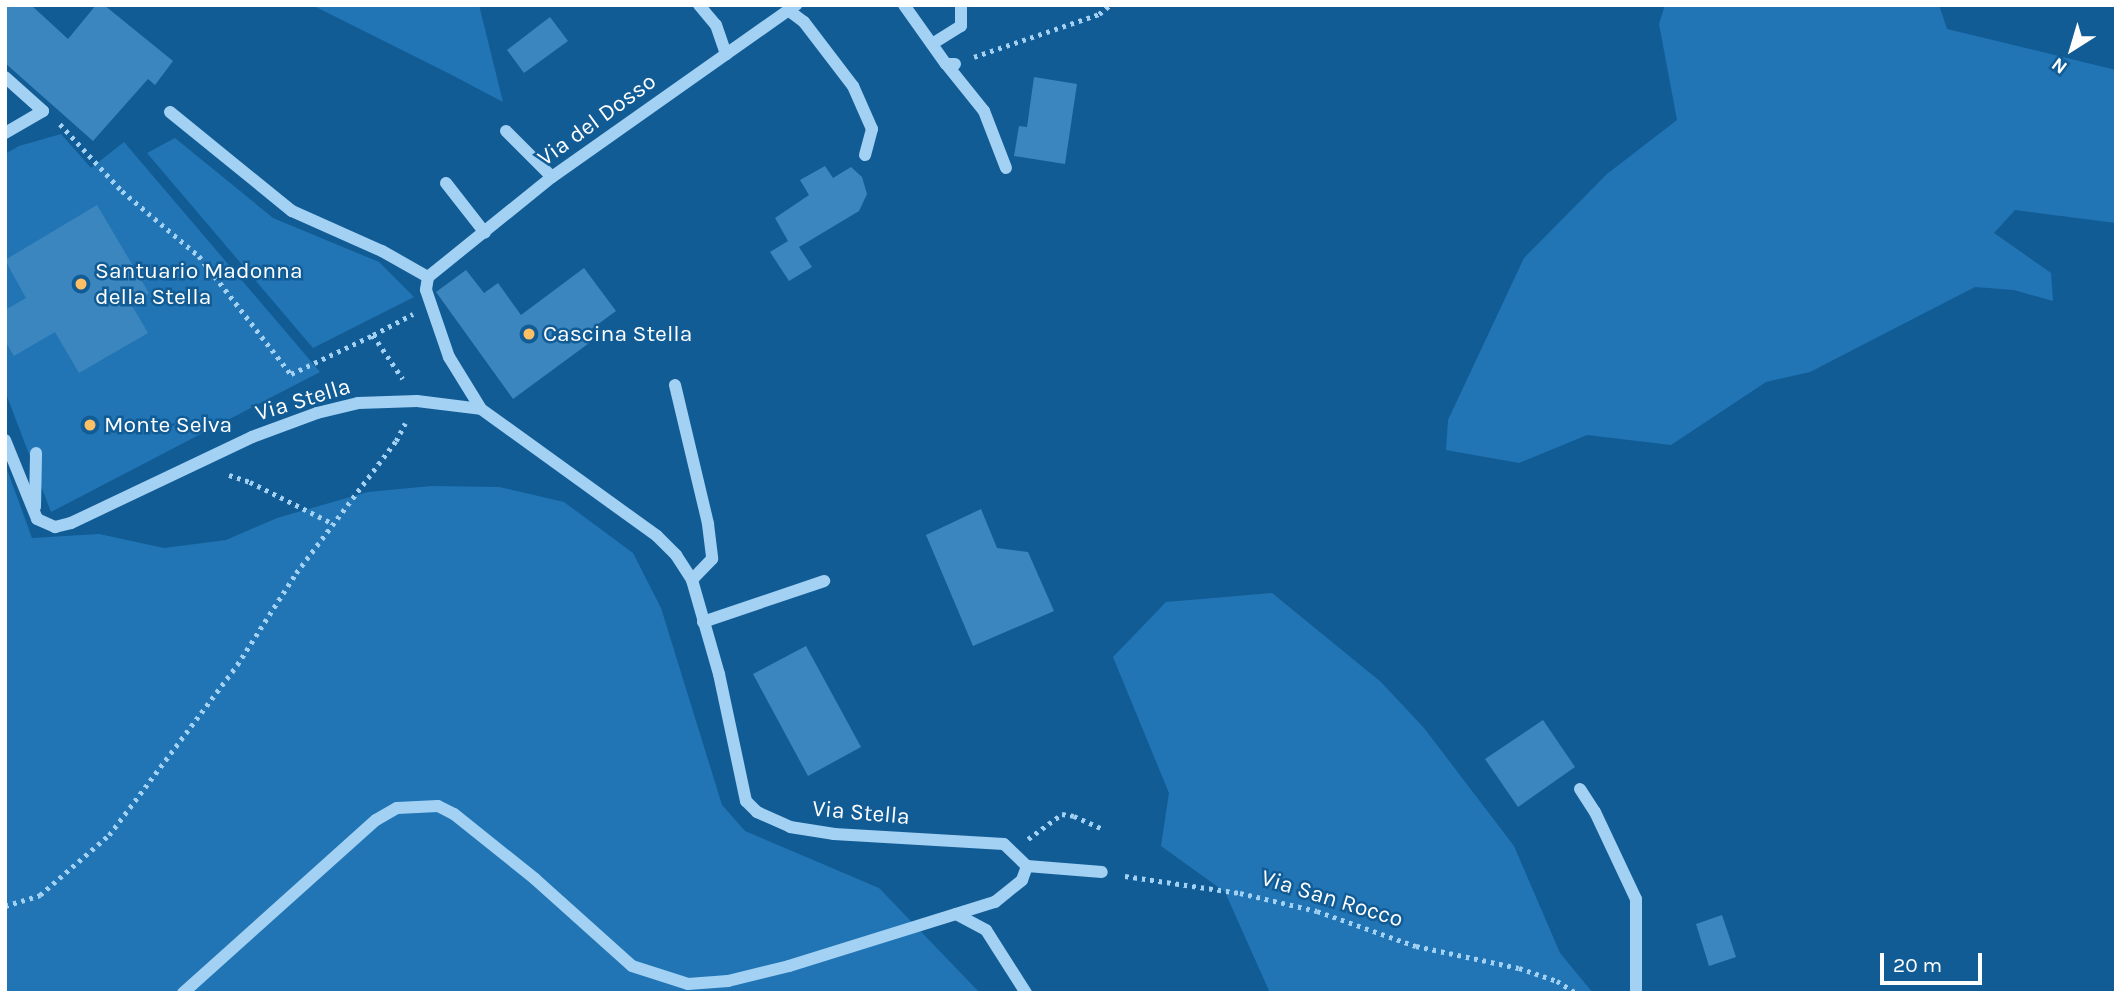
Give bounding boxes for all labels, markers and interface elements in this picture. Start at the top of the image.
north arrow [2037,14,2107,84]
text: N [2047,53,2071,79]
street label: Via del Dosso [532,68,662,172]
place label: Santuario Madonna della Stella [95,257,303,311]
marker: Santuario Madonna della Stella [73,276,89,292]
place label: Cascina Stella [543,320,692,348]
marker: Cascina Stella [521,326,537,342]
street label: Via Stella [252,373,354,427]
place label: Monte Selva [104,411,232,439]
marker: Monte Selva [82,417,98,433]
street label: Via Stella [811,795,911,831]
street label: Via San Rocco [1258,864,1406,934]
scale bar [1883,939,1984,983]
text: 20 m [1893,953,1942,977]

